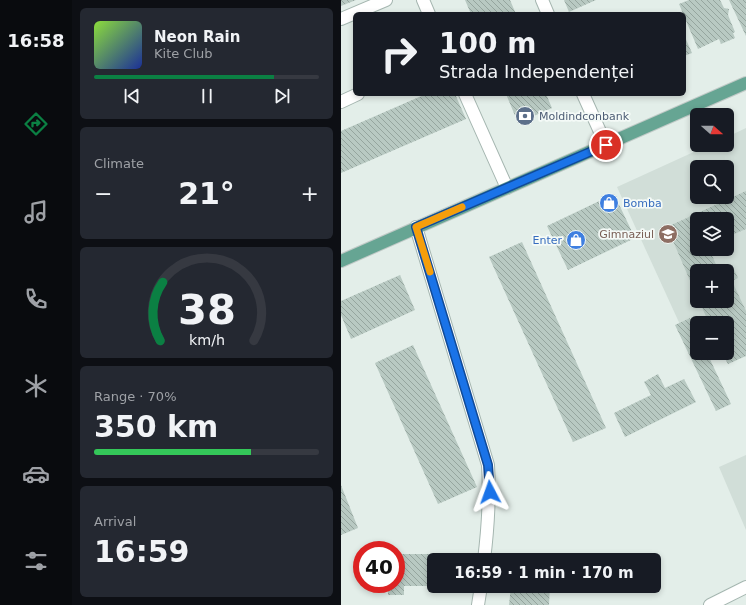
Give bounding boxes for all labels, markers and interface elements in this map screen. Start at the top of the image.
text: 100 m [439,27,536,60]
text: Neon Rain [154,28,240,46]
icon: right [373,28,425,80]
text: 16:58 [7,30,65,51]
text: Kite Club [154,46,213,61]
text: Strada Independenței [439,61,634,82]
icon: previous [121,85,143,107]
icon: pause [196,85,218,107]
icon: next [271,85,293,107]
bank icon: Moldindconbank [514,105,536,127]
north arrow [690,108,734,152]
map controls [690,108,734,360]
icon: directions [22,110,50,138]
place label: Moldindconbank [539,110,630,123]
pin [589,128,623,162]
icon: arrive [595,134,617,156]
text: Climate [94,156,144,171]
button: search [690,160,734,204]
text: 21° [178,176,235,211]
text: − [94,181,112,206]
text: + [301,181,319,206]
shop icon: Bomba [598,192,620,214]
place label: Bomba [623,197,662,210]
icon: music [22,198,50,226]
button: layers [690,212,734,256]
school or university icon: Gimnaziul [657,223,679,245]
place label: Gimnaziul [599,228,654,241]
shop icon: Enter [565,229,587,251]
place label: Enter [532,234,562,247]
button: + [690,264,734,308]
text: 38 [178,284,235,333]
icon: phone [22,285,50,313]
button: − [690,316,734,360]
text: km/h [188,331,225,347]
icon: climate [22,372,50,400]
text: Range · 70% [94,389,177,404]
text: 350 km [94,409,218,444]
icon: car [22,460,50,488]
position arrow [469,471,511,513]
text: Arrival [94,514,136,529]
text: 16:59 [94,534,190,569]
speed limit sign: 40 [353,541,405,593]
icon: filters [22,547,50,575]
text: 16:59 · 1 min · 170 m [454,564,634,582]

